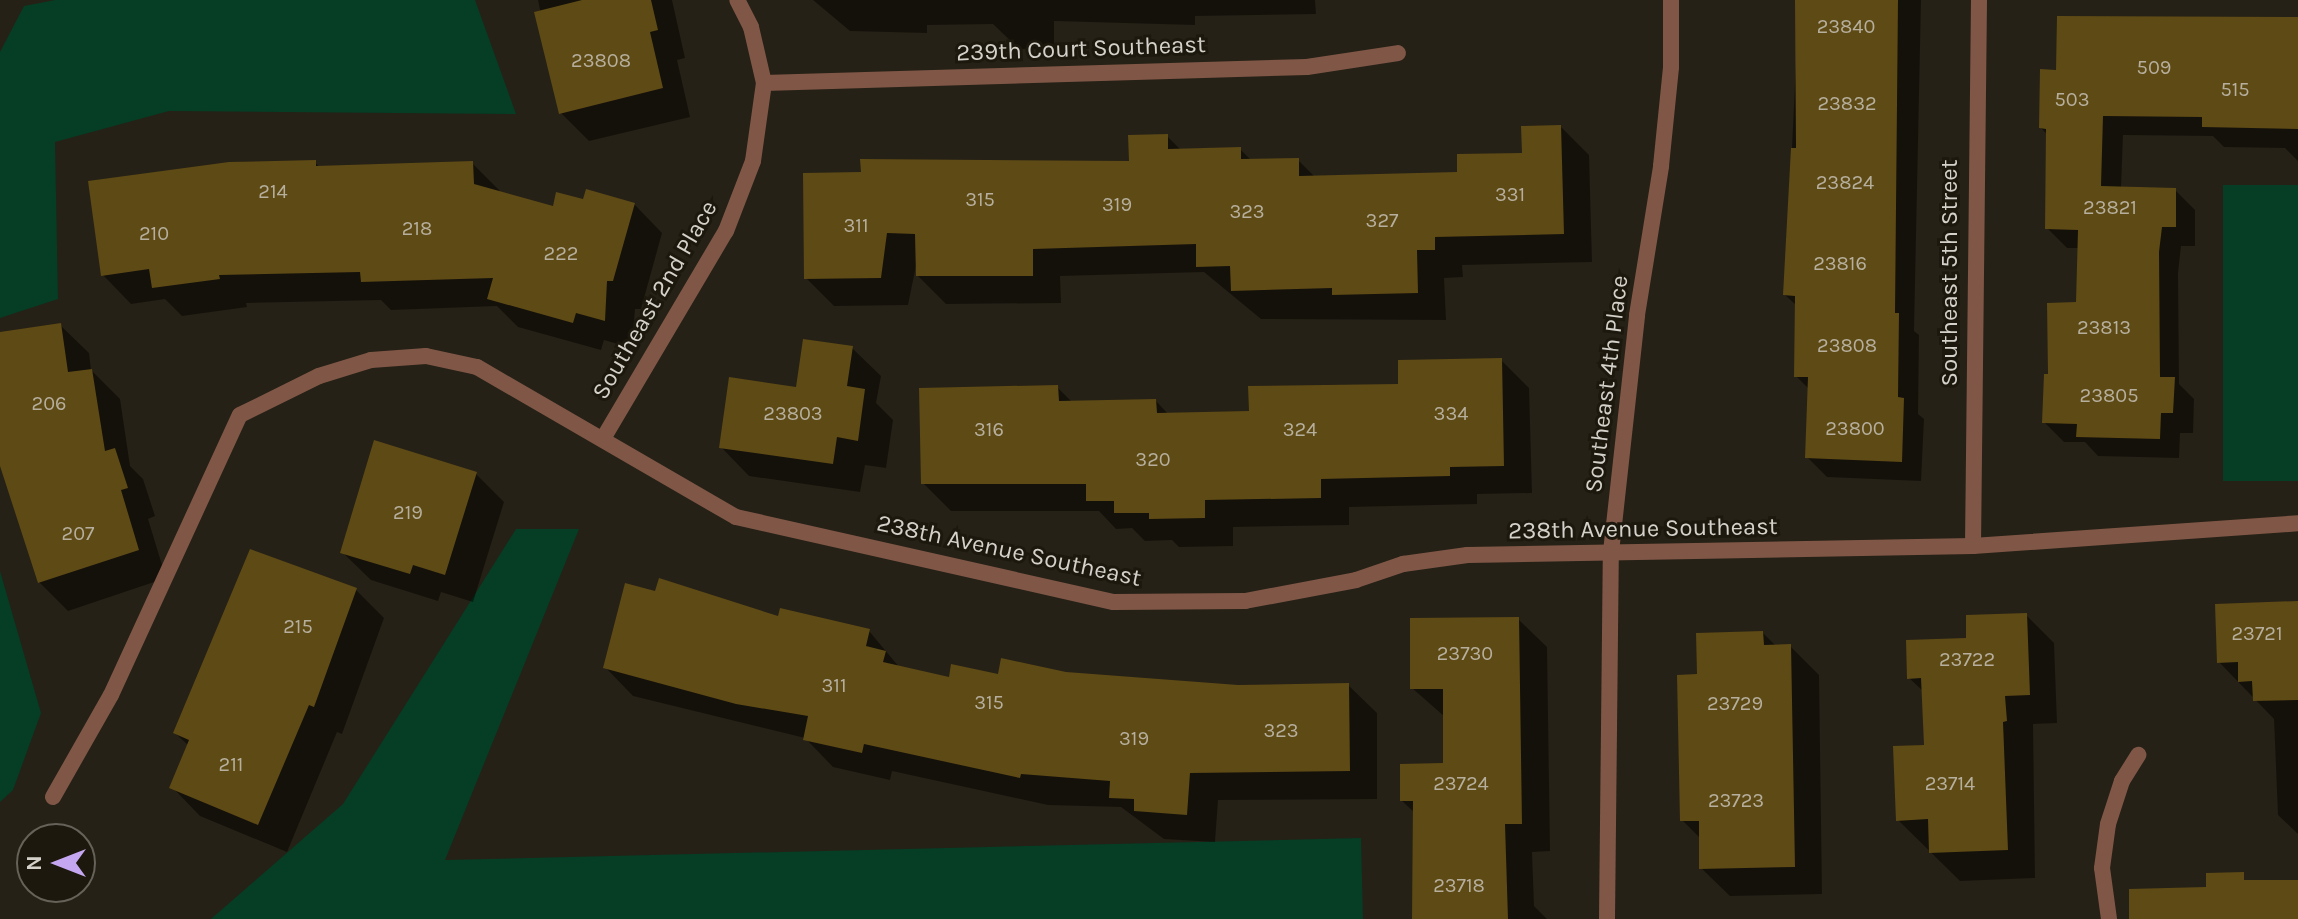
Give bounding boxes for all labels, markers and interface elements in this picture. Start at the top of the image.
house number: 23840 [1817,14,1875,38]
street label: 239th Court Southeast [956,30,1206,68]
house number: 23808 [571,48,631,72]
house number: 509 [2137,55,2171,79]
house number: 515 [2220,77,2250,101]
house number: 503 [2055,87,2089,111]
house number: 23832 [1817,91,1877,115]
street label: Southeast 5th Street [1936,159,1964,387]
house number: 23824 [1816,170,1874,194]
house number: 214 [258,179,288,203]
house number: 331 [1495,182,1525,206]
house number: 315 [965,187,995,211]
house number: 319 [1102,192,1132,216]
street label: Southeast 2nd Place [586,195,724,405]
house number: 23821 [2083,195,2137,219]
house number: 323 [1229,199,1265,223]
house number: 327 [1366,208,1398,232]
house number: 311 [843,213,869,237]
house number: 218 [402,216,432,240]
house number: 210 [139,221,169,245]
house number: 222 [544,241,578,265]
house number: 23816 [1813,251,1867,275]
street label: Southeast 4th Place [1579,274,1635,494]
house number: 23813 [2077,315,2131,339]
house number: 23808 [1817,333,1877,357]
house number: 23805 [2080,383,2138,407]
house number: 206 [32,391,66,415]
house number: 23803 [763,401,823,425]
house number: 334 [1434,401,1468,425]
house number: 23800 [1825,416,1885,440]
house number: 316 [974,417,1004,441]
house number: 324 [1283,417,1317,441]
house number: 320 [1135,447,1171,471]
house number: 219 [393,500,423,524]
street label: 238th Avenue Southeast [874,509,1144,593]
street label: 238th Avenue Southeast [1508,512,1778,546]
house number: 207 [62,521,94,545]
house number: 215 [283,614,313,638]
house number: 23721 [2232,621,2282,645]
house number: 23730 [1437,641,1493,665]
house number: 23722 [1939,647,1995,671]
house number: 311 [821,673,847,697]
house number: 315 [974,690,1004,714]
house number: 23729 [1707,691,1763,715]
house number: 323 [1263,718,1299,742]
house number: 319 [1119,726,1149,750]
house number: 211 [219,752,243,776]
house number: 23724 [1433,771,1489,795]
house number: 23714 [1925,771,1975,795]
house number: 23723 [1708,788,1764,812]
north arrow [16,823,96,903]
text: N [21,855,47,871]
house number: 23718 [1433,873,1485,897]

